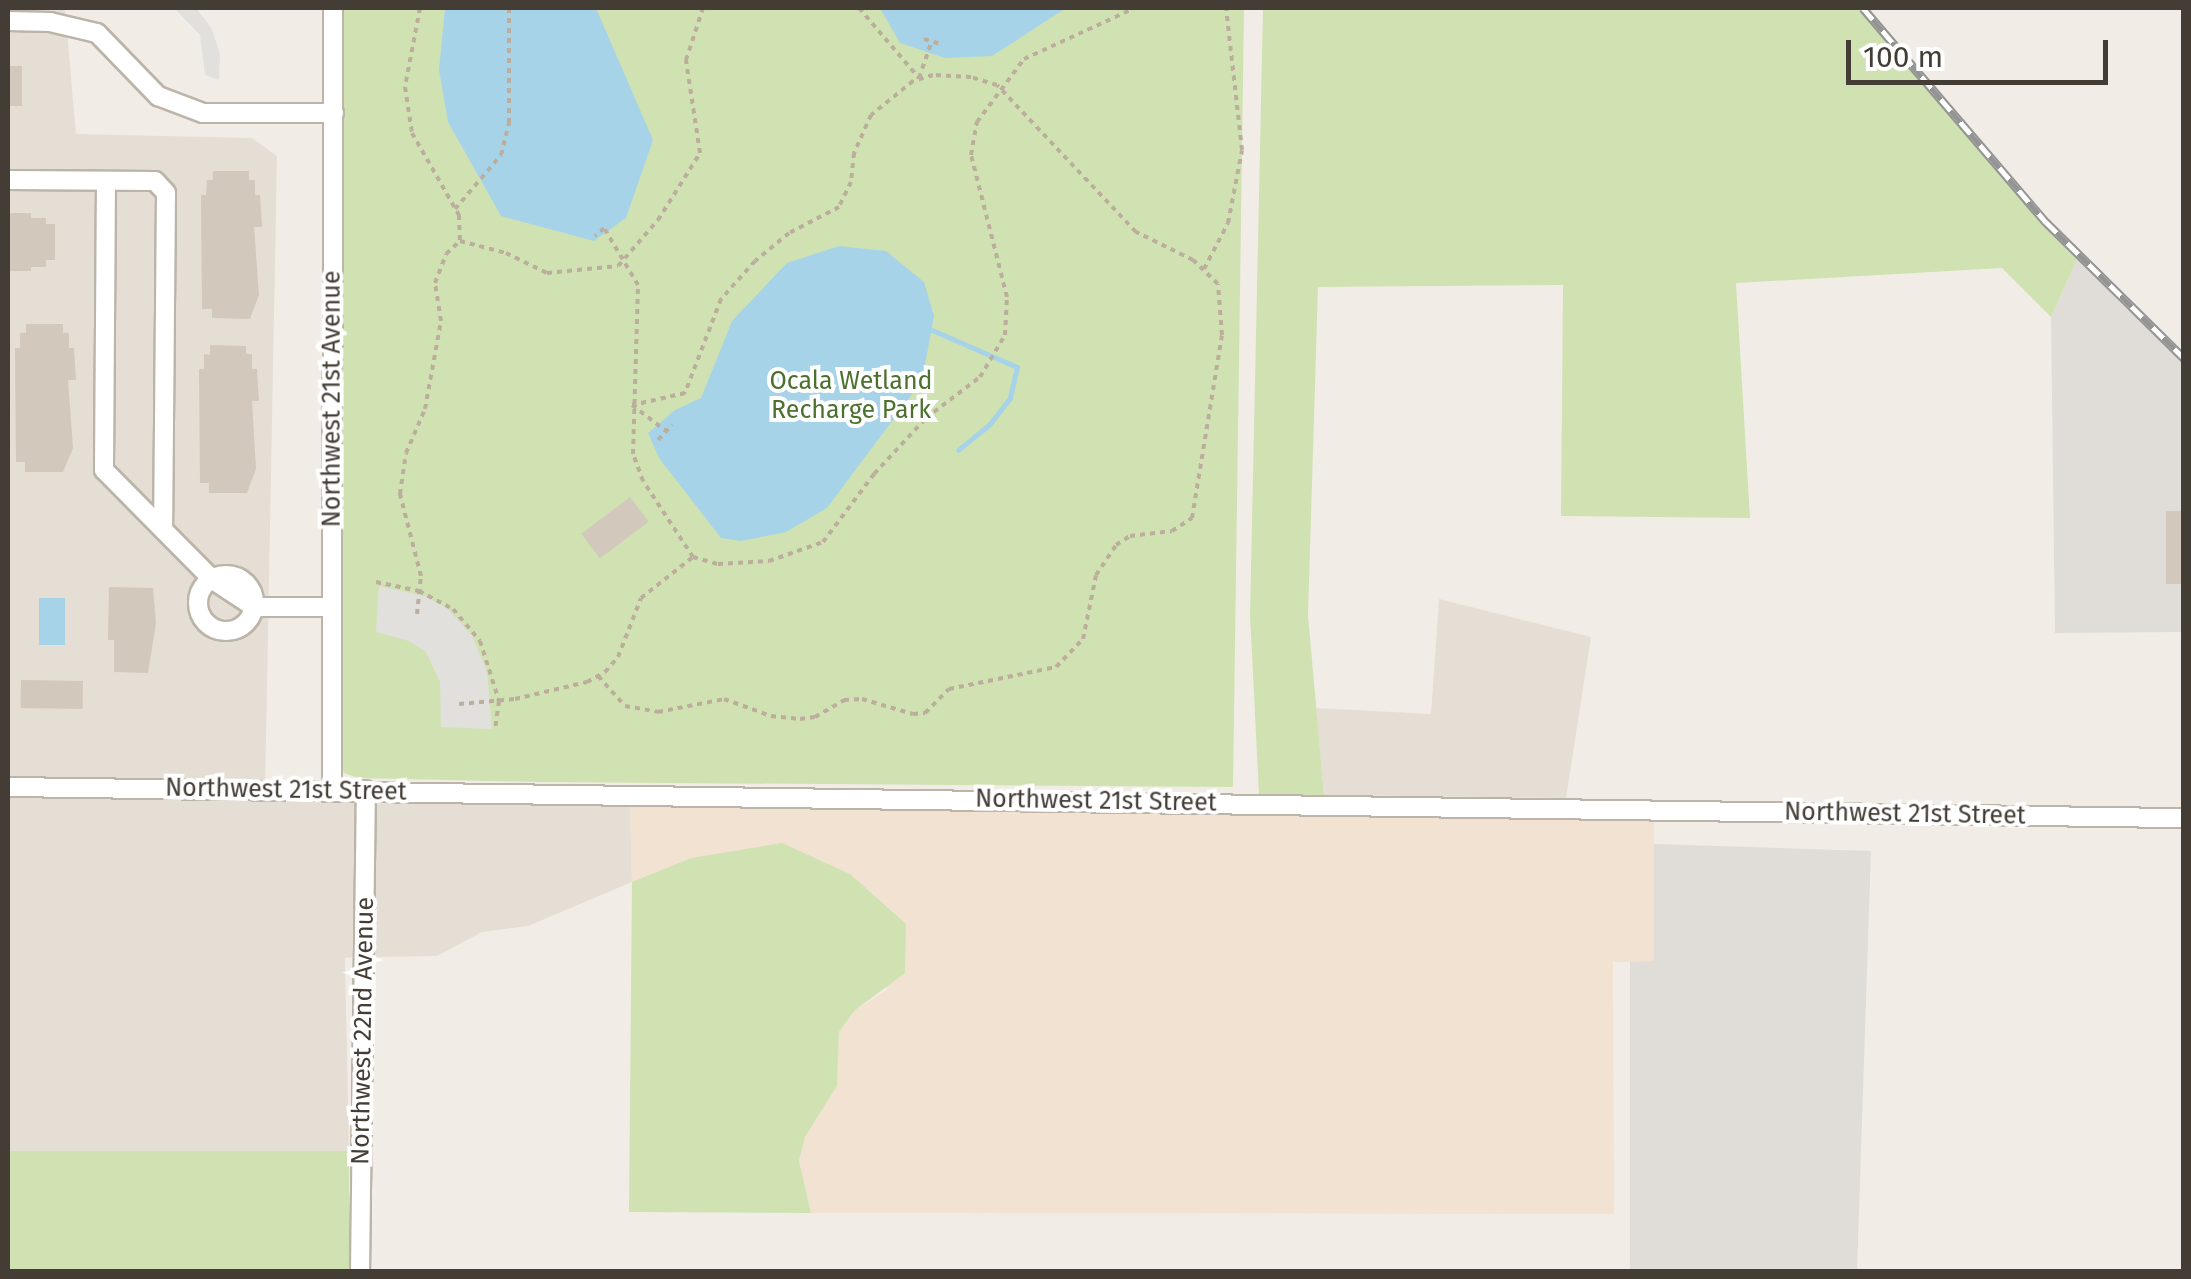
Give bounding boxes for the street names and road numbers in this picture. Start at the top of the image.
street label: Northwest 21st Avenue [317,271,347,527]
street label: Northwest 21st Street [165,773,407,807]
street label: Northwest 21st Street [975,784,1217,818]
street label: Northwest 21st Street [1784,797,2026,831]
street label: Northwest 22nd Avenue [346,897,380,1165]

